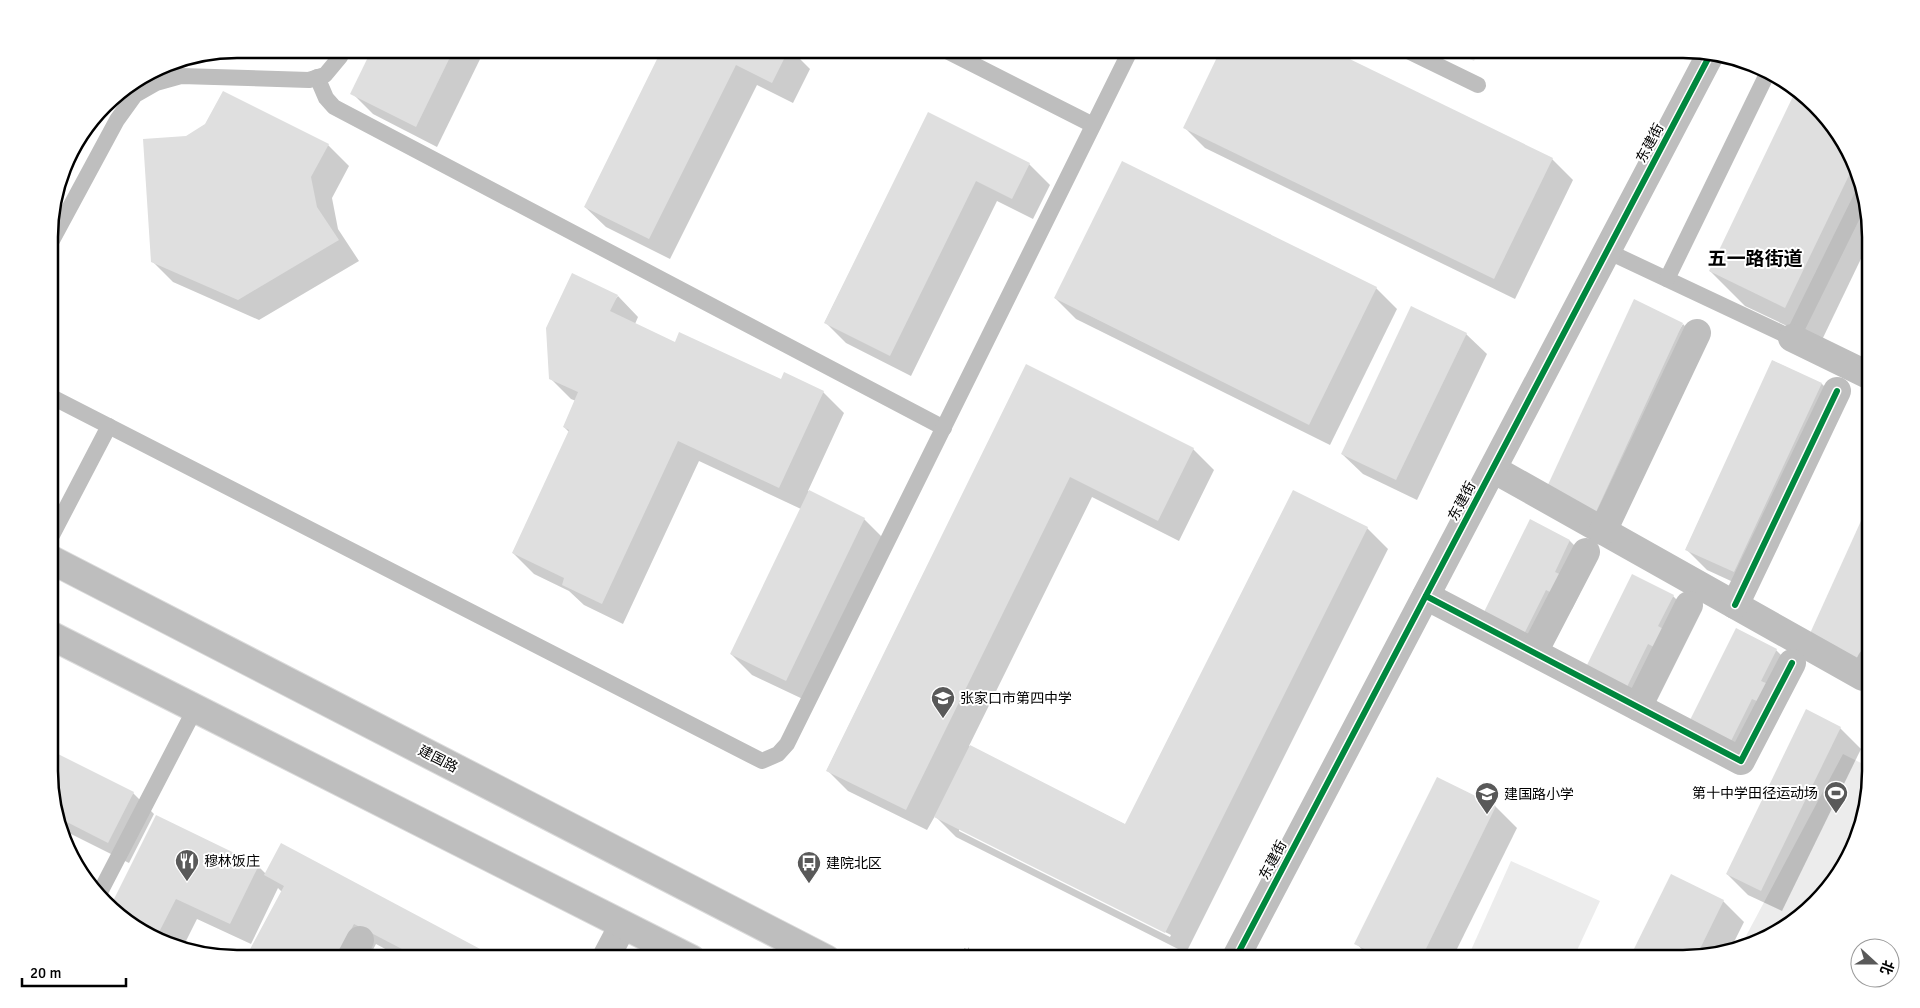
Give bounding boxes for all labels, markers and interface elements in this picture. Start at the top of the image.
street label: 东建街 [1633,120,1667,166]
district label: 五一路街道 [1707,247,1803,271]
street label: 东建街 [1445,478,1479,524]
school or university icon: 张家口市第四中学 [930,685,956,719]
place label: 张家口市第四中学 [960,690,1072,707]
street label: 建国路 [415,742,461,776]
sports icon: 第十中学田径运动场 [1823,780,1849,814]
school or university icon: 建国路小学 [1474,781,1500,815]
place label: 第十中学田径运动场 [1692,785,1818,802]
place label: 建国路小学 [1504,786,1574,803]
street label: 东建街 [1256,837,1290,883]
restaurant icon: 穆林饭庄 [174,848,200,882]
bus stop icon: 建院北区 [796,850,822,884]
place label: 穆林饭庄 [204,853,260,870]
place label: 建院北区 [826,855,882,872]
north arrow [1850,938,1900,988]
scale bar [22,956,126,988]
text: 北 [1876,958,1897,977]
text: 20 m [30,964,61,982]

